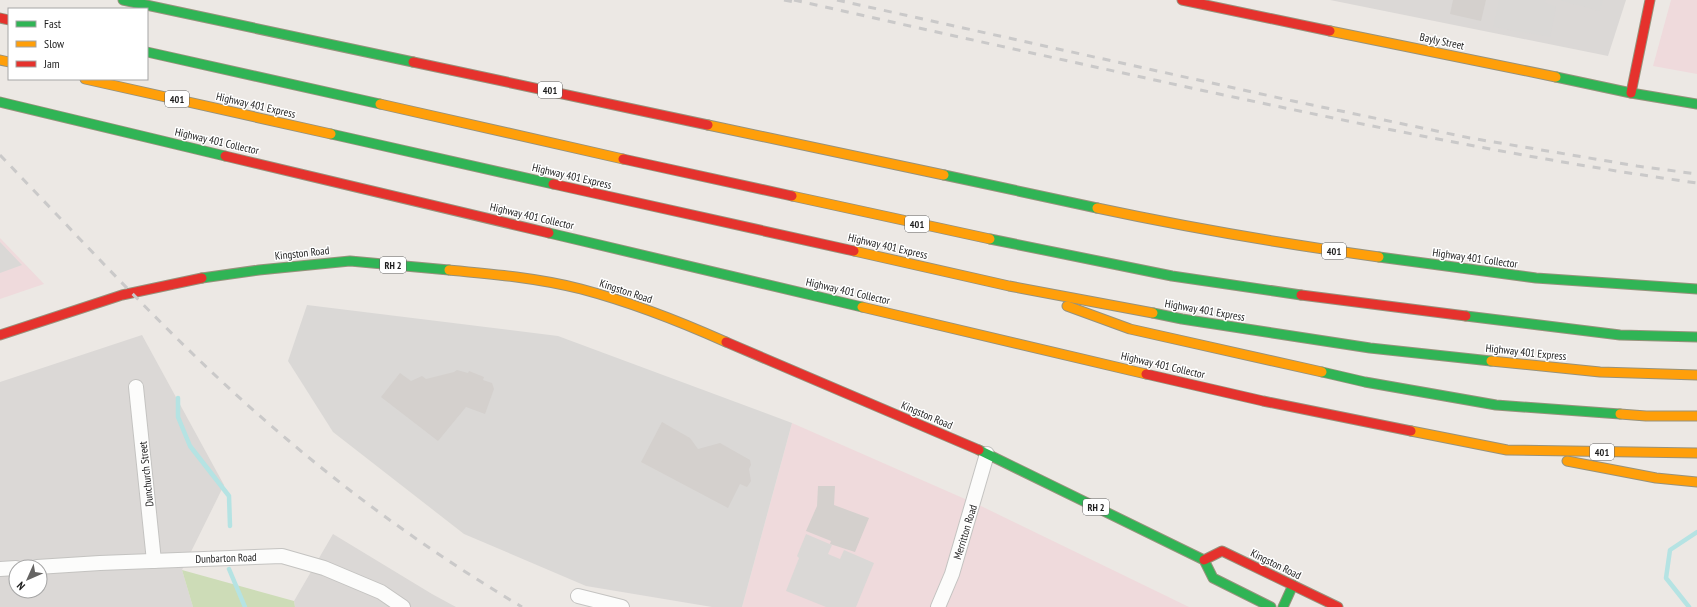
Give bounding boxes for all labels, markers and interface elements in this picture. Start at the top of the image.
legend [8,8,148,80]
text: Fast [44,16,62,31]
street label: Bayly Street [1418,29,1466,53]
text: Slow [44,36,65,51]
text: Jam [43,56,60,71]
road number: 401 [538,82,562,98]
street label: Highway 401 Express [215,89,297,121]
road number: 401 [165,91,189,107]
street label: Highway 401 Collector [174,125,260,157]
street label: Highway 401 Express [531,160,613,192]
street label: Highway 401 Collector [489,200,575,232]
road number: 401 [905,216,929,232]
street label: Highway 401 Express [847,230,929,262]
street label: Kingston Road [274,243,330,263]
road number: 401 [1322,243,1346,259]
street label: Highway 401 Collector [1432,245,1518,271]
road number: RH 2 [380,257,406,273]
street label: Highway 401 Collector [805,275,891,307]
street label: Kingston Road [598,276,654,306]
street label: Highway 401 Express [1164,296,1246,324]
street label: Highway 401 Express [1485,341,1567,363]
street label: Highway 401 Collector [1120,349,1206,381]
street label: Kingston Road [899,398,955,432]
street label: Dunchurch Street [136,441,156,507]
road number: 401 [1590,444,1614,460]
road number: RH 2 [1083,499,1109,515]
street label: Merritton Road [950,503,980,561]
street label: Kingston Road [1248,546,1304,582]
street label: Dunbarton Road [195,550,257,566]
north arrow [8,559,48,599]
text: N [14,579,28,593]

